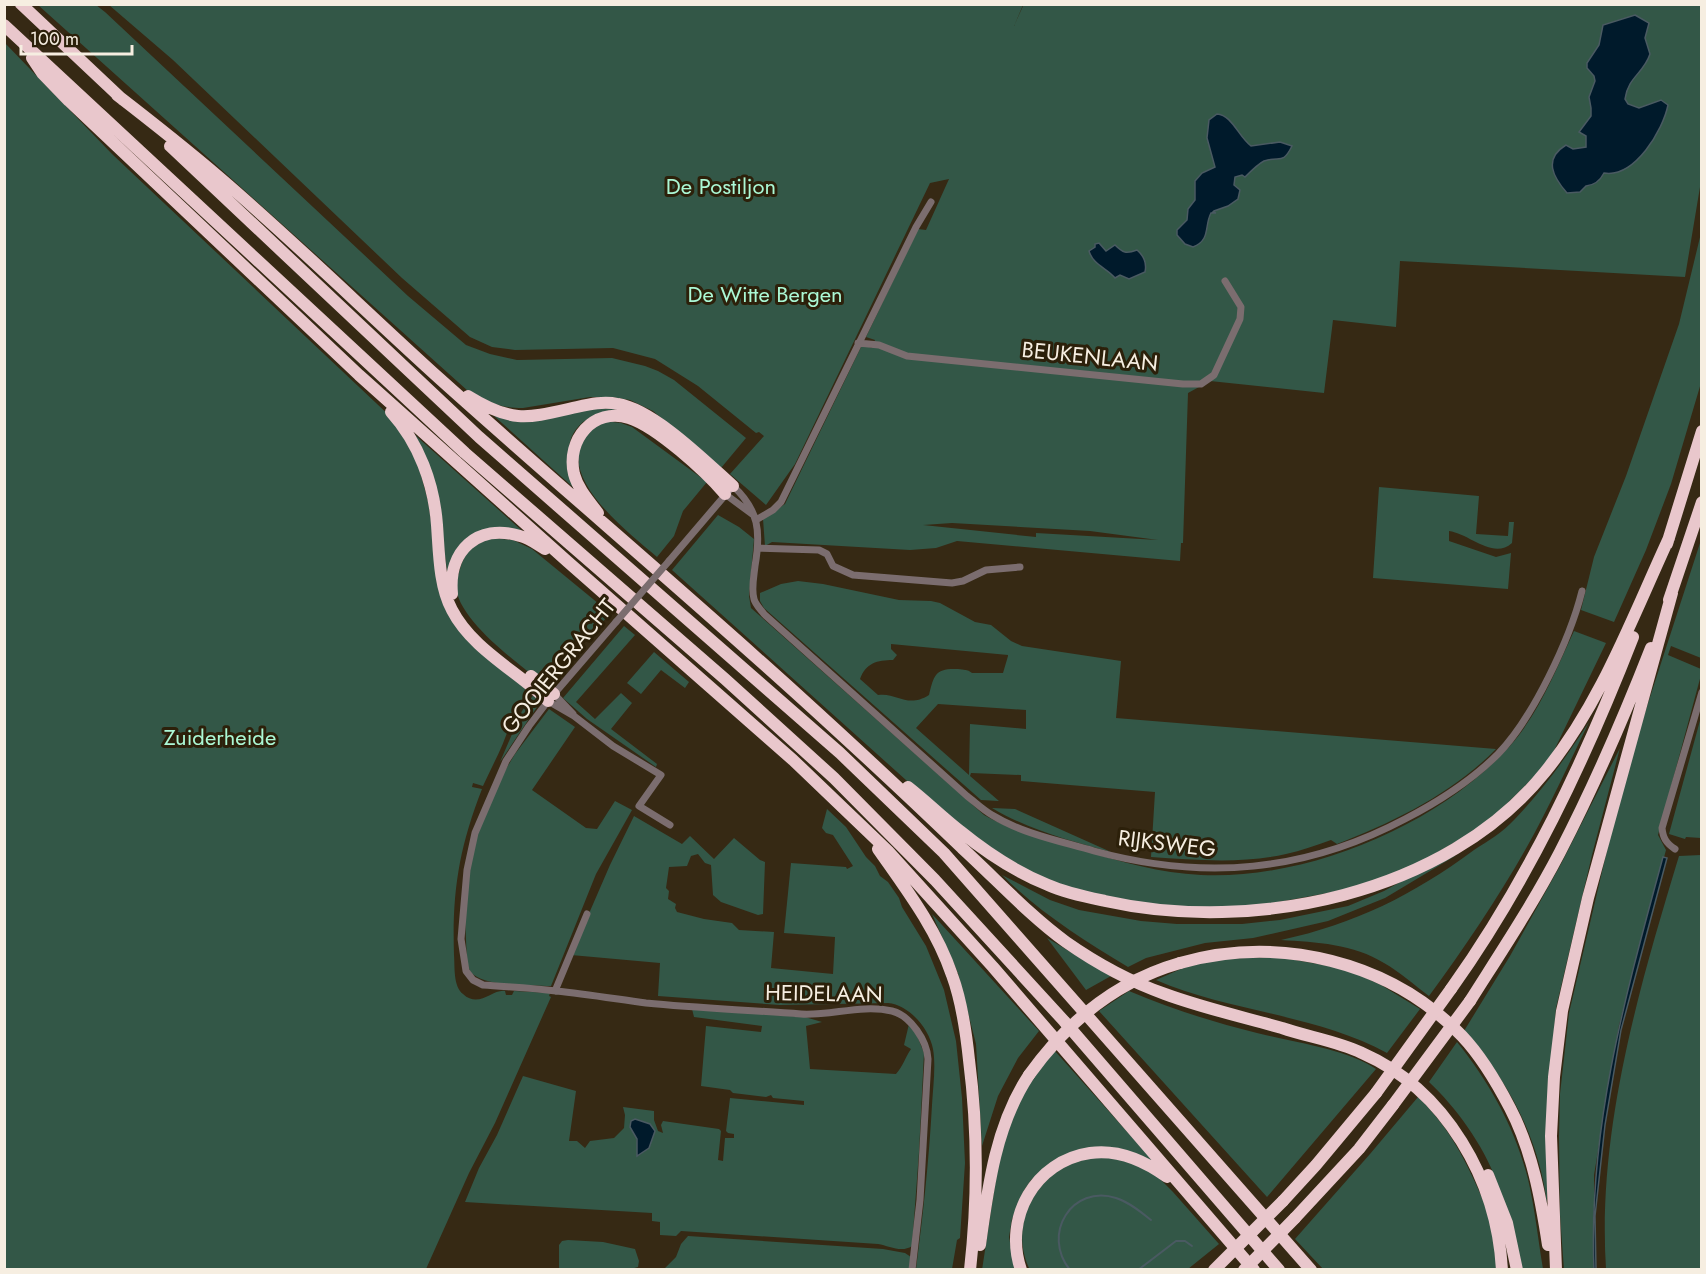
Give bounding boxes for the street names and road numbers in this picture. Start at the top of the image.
street label: BEUKENLAAN [1020,333,1160,379]
street label: GOOIERGRACHT [493,591,623,741]
street label: RIJKSWEG [1116,821,1218,865]
street label: HEIDELAAN [765,976,883,1010]

